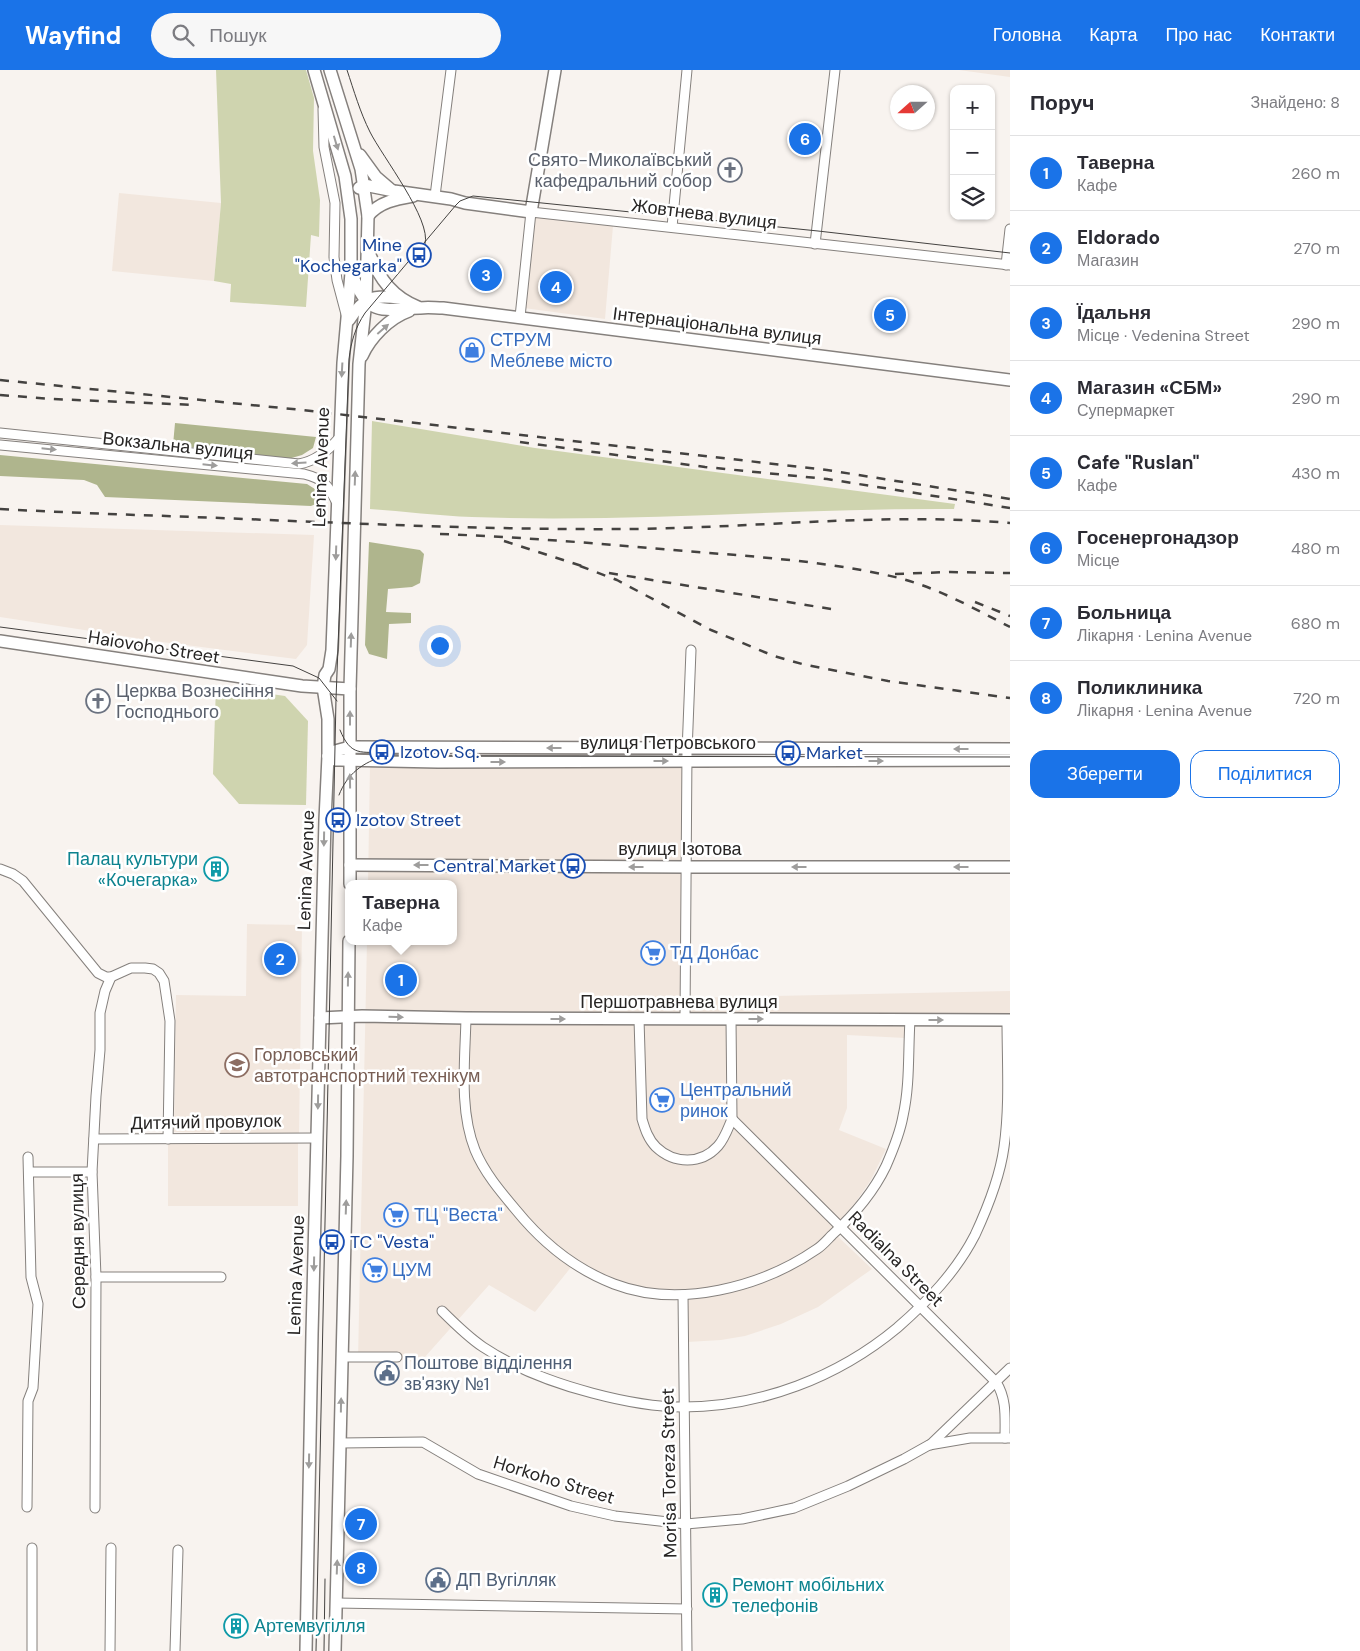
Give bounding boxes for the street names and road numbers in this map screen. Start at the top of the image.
street label: Жовтнева вулиця [630,193,778,235]
street label: Інтернаціональна вулиця [611,301,823,351]
street label: Lenina Avenue [307,407,335,527]
street label: Вокзальна вулиця [101,426,255,466]
street label: Haiovoho Street [86,625,222,669]
street label: вулиця Петровського [580,731,756,755]
street label: Lenina Avenue [292,810,320,930]
street label: вулиця Ізотова [618,837,743,861]
street label: Першотравнева вулиця [580,990,778,1014]
street label: Дитячий провулок [130,1109,282,1135]
street label: Середня вулиця [65,1173,91,1309]
street label: Radialna Street [843,1206,949,1312]
street label: Lenina Avenue [282,1215,310,1335]
street label: Morisa Toreza Street [656,1388,682,1558]
street label: Horkoho Street [490,1450,618,1510]

